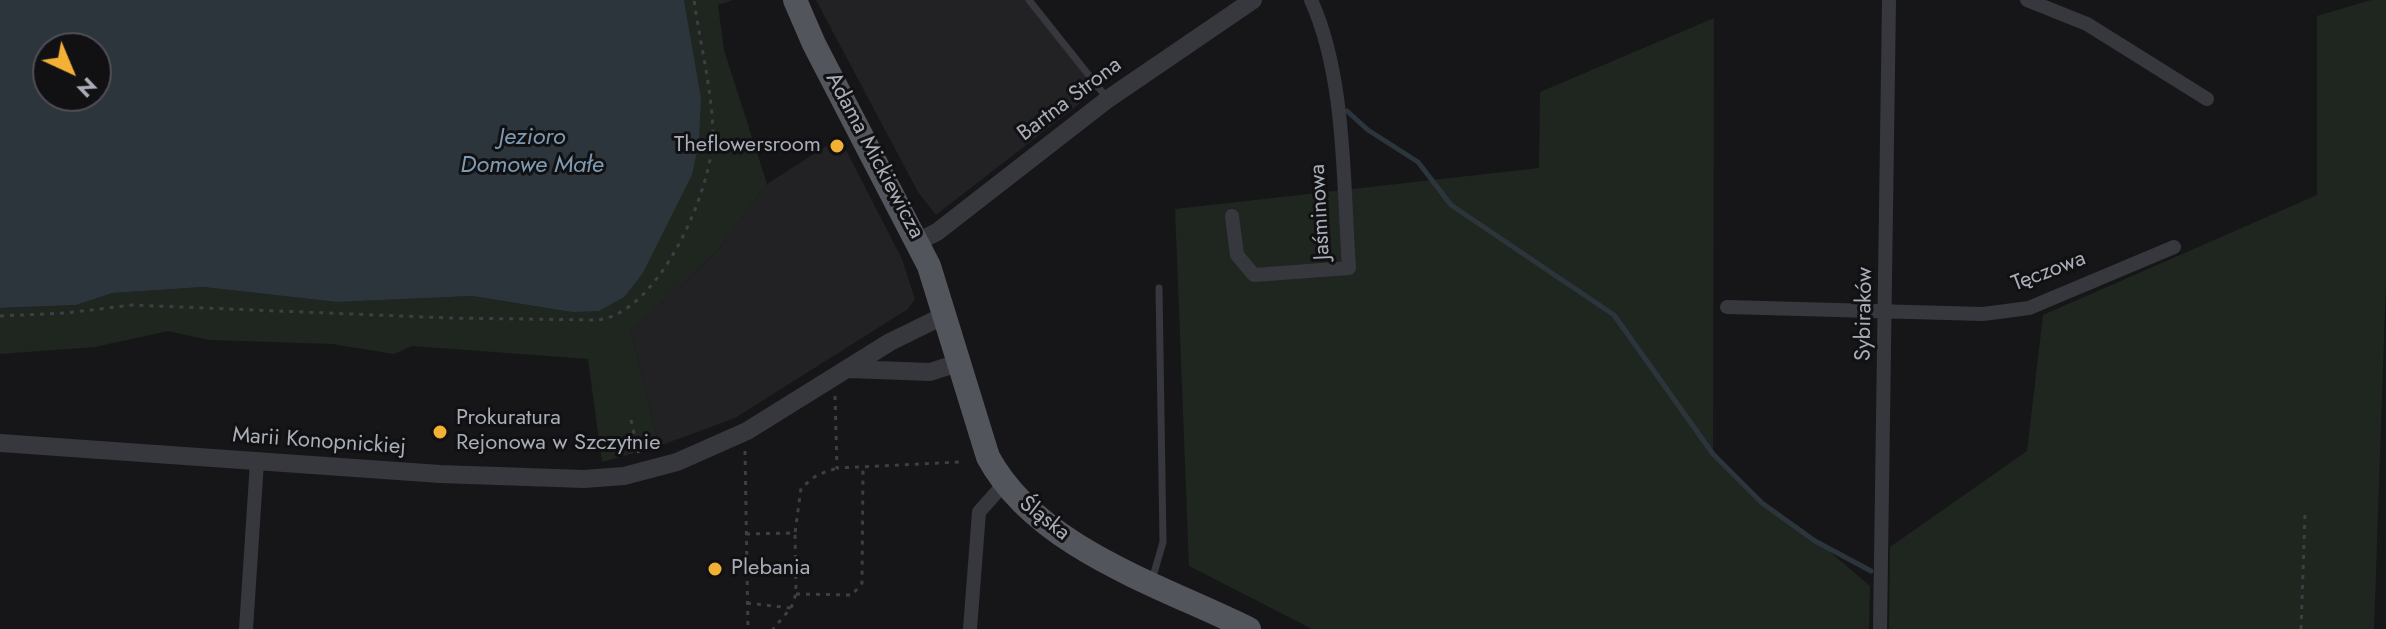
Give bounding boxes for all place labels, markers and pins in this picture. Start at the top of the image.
place label: Theflowersroom [674,133,821,159]
marker: Theflowersroom [828,137,846,155]
place label: Prokuratura Rejonowa w Szczytnie [456,406,660,458]
marker: Prokuratura Rejonowa w Szczytnie [431,423,449,441]
place label: Plebania [731,556,810,582]
marker: Plebania [706,560,724,578]

